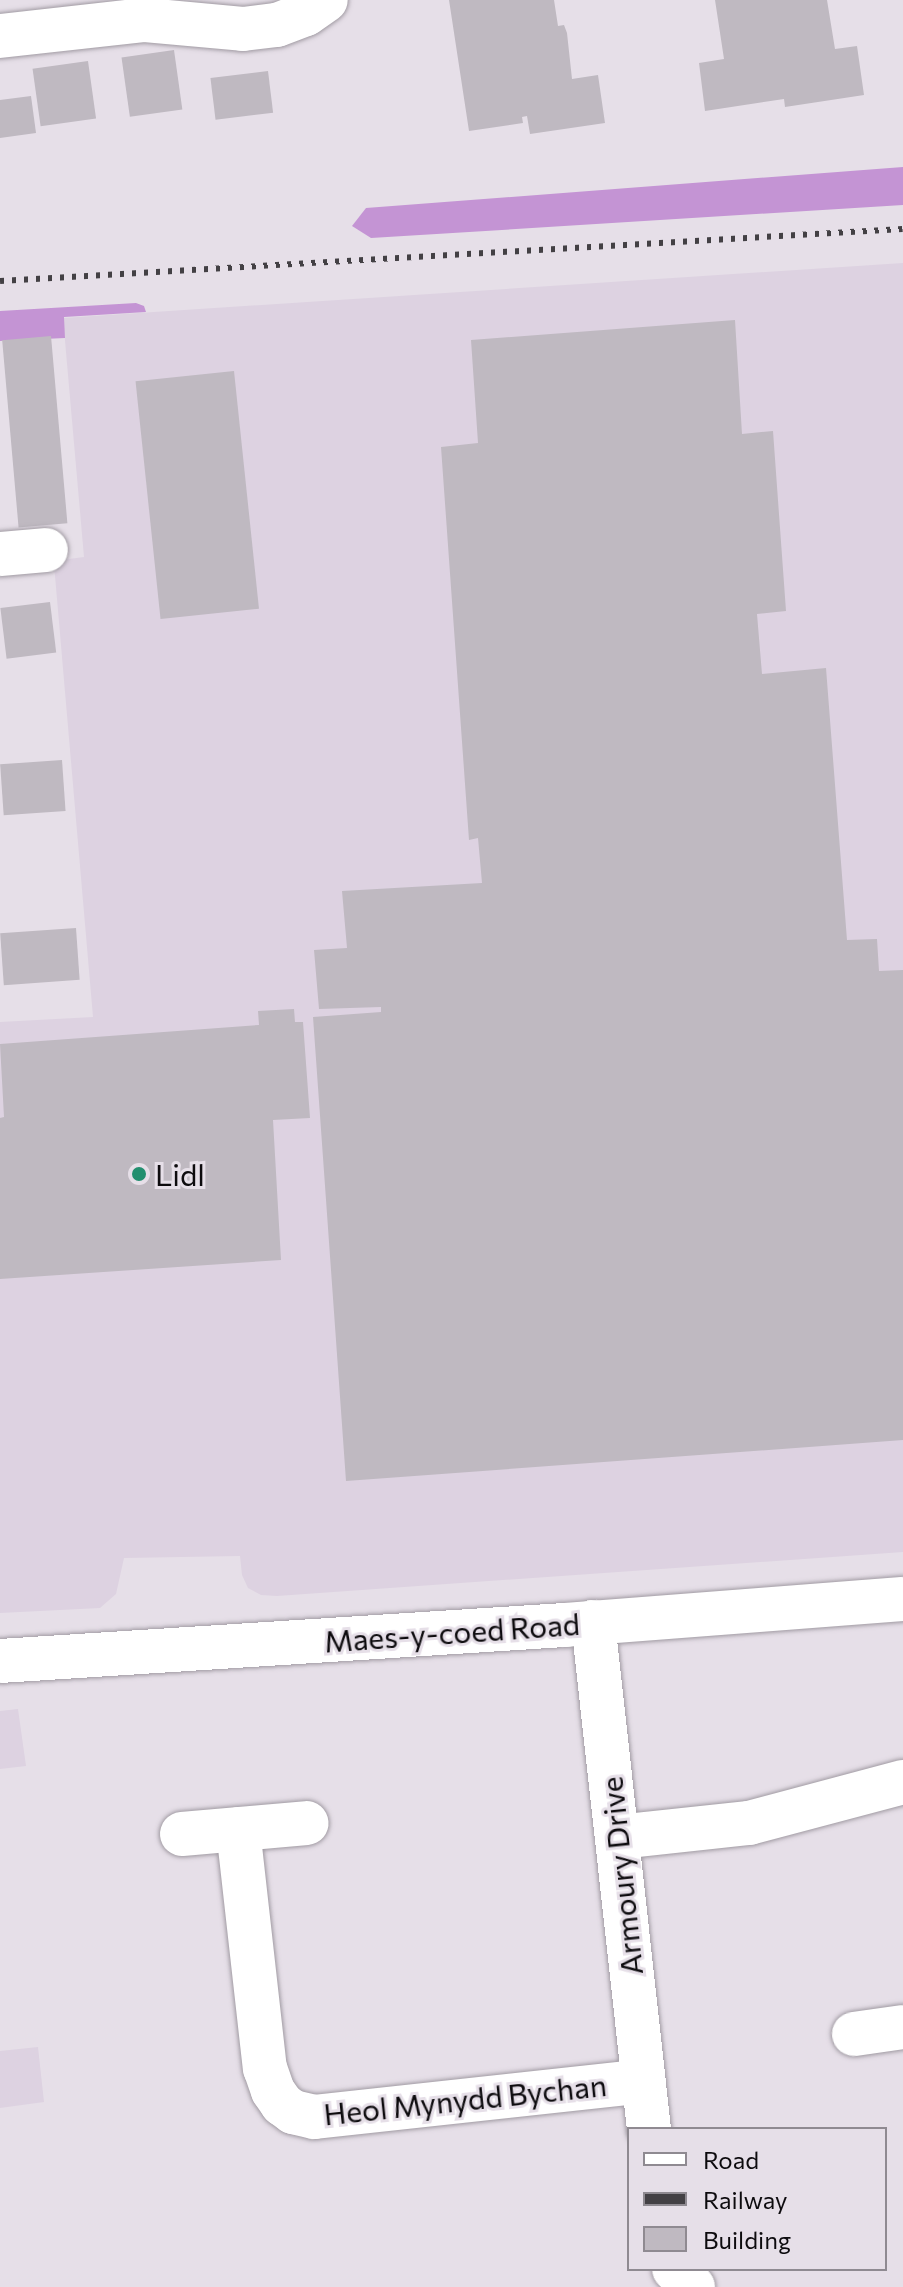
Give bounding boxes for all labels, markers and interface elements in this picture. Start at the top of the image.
place label: Lidl [155,1156,205,1192]
marker: Lidl [130,1165,148,1183]
street label: Maes-y-coed Road [323,1605,581,1659]
street label: Armoury Drive [593,1775,649,1977]
street label: Heol Mynydd Bychan [322,2066,608,2132]
legend [627,2127,887,2271]
text: Road [703,2145,759,2174]
text: Railway [703,2185,788,2214]
text: Building [703,2225,791,2254]

